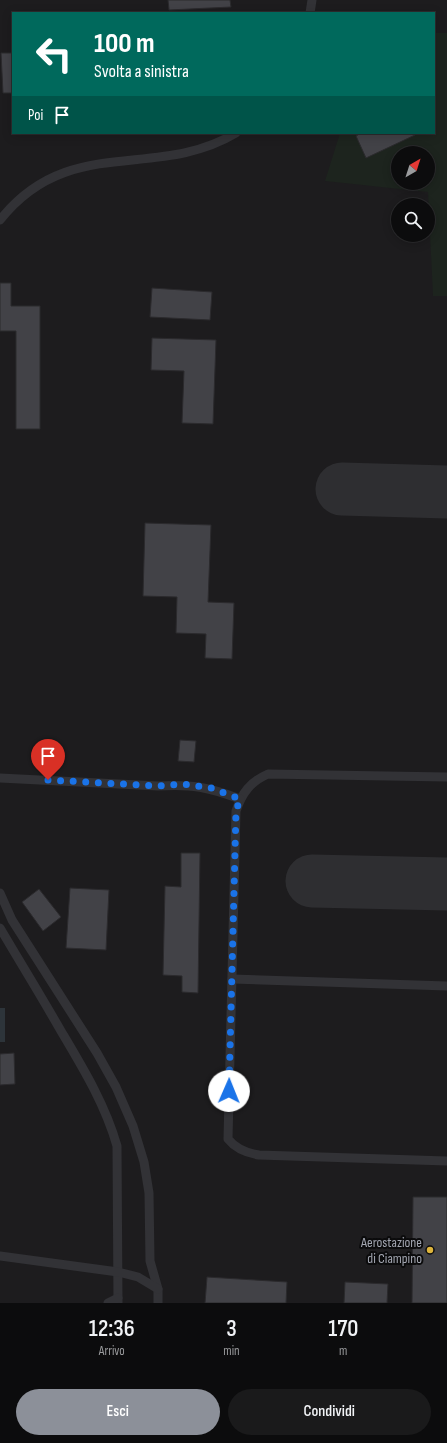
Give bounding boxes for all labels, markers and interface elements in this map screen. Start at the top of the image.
text: 100 m [94,27,155,60]
icon: left [28,28,80,80]
text: Svolta a sinistra [94,61,189,82]
icon: arrive [51,104,73,126]
text: Poi [28,106,43,125]
north arrow [391,146,435,190]
map controls [391,146,435,242]
button: search [391,198,435,242]
pin [31,739,65,780]
icon: arrive [37,745,59,767]
position arrow [208,1070,250,1112]
place label: Aerostazione di Ciampino [360,1234,422,1267]
marker: Aerostazione di Ciampino [425,1245,435,1255]
text: 12:36 [89,1314,135,1343]
text: 3 [226,1314,237,1343]
text: 170 [328,1314,358,1343]
text: Arrivo [99,1343,125,1359]
text: min [223,1343,240,1359]
text: m [339,1343,347,1359]
button: Esci [16,1389,220,1435]
button: Condividi [228,1389,431,1435]

